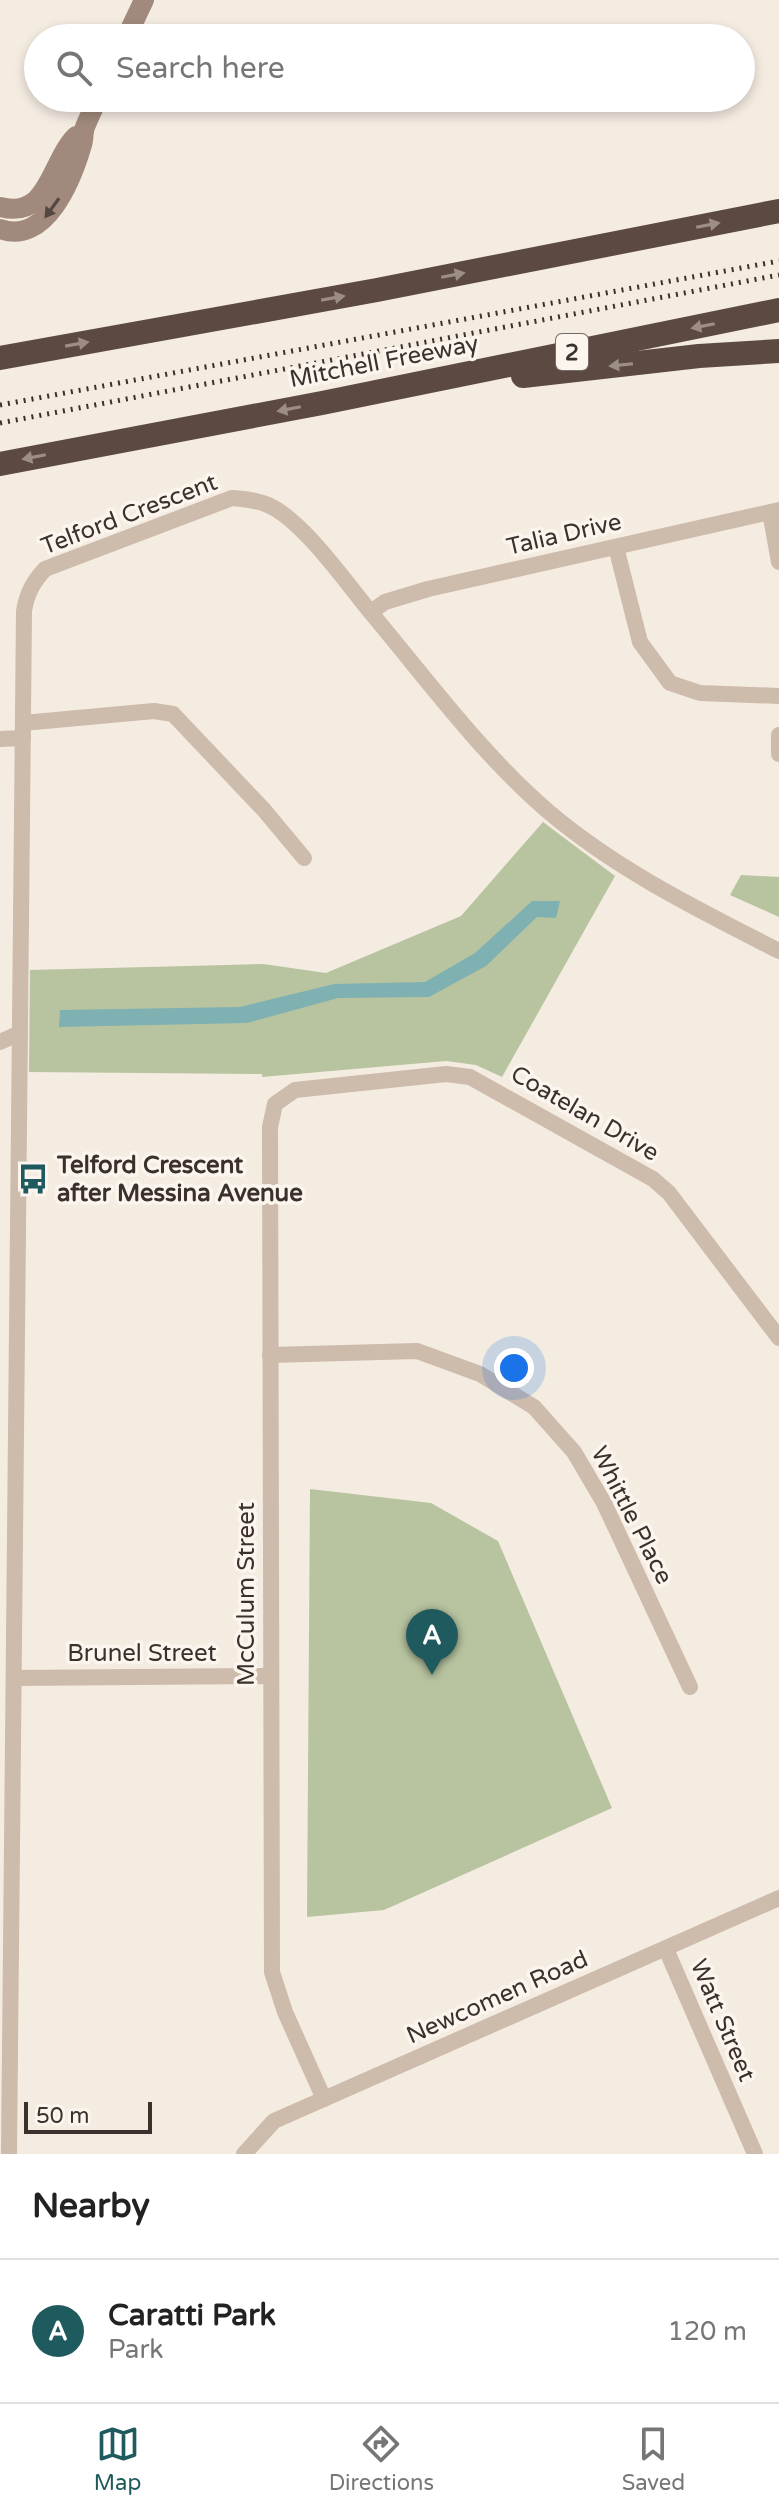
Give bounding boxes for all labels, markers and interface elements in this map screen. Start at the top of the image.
search box [24,24,755,112]
icon: search [52,46,96,90]
text: Search here [116,50,285,87]
one-way arrow [44,197,60,219]
one-way arrow [696,218,721,230]
one-way arrow [441,268,466,281]
one-way arrow [320,291,345,304]
one-way arrow [690,320,715,332]
street label: Mitchell Freeway [287,329,481,394]
road number: 2 [556,334,588,370]
one-way arrow [65,337,90,350]
one-way arrow [608,359,633,372]
one-way arrow [277,404,302,416]
one-way arrow [21,452,46,464]
street label: Telford Crescent [37,468,221,561]
street label: Talia Drive [504,507,624,562]
street label: Coatelan Drive [506,1059,664,1168]
place label: Telford Crescent after Messina Avenue [56,1151,303,1208]
bus stop icon: Telford Crescent after Messina Avenue [16,1162,50,1196]
your location [494,1348,534,1388]
street label: Whittle Place [584,1441,679,1589]
street label: McCulum Street [232,1502,261,1686]
pin: A [406,1609,458,1675]
street label: Brunel Street [67,1639,217,1668]
street label: Newcomen Road [402,1944,592,2050]
street label: Watt Street [684,1955,761,2086]
scale bar [24,2098,152,2134]
text: 50 m [36,2103,90,2129]
text: Nearby [32,2186,150,2227]
text: Caratti Park [108,2297,276,2334]
text: A [48,2316,68,2347]
text: 120 m [667,2316,747,2347]
text: Park [108,2334,164,2365]
tab: Map [94,2422,141,2496]
tab: Directions [329,2422,434,2496]
tab: Saved [622,2422,685,2496]

